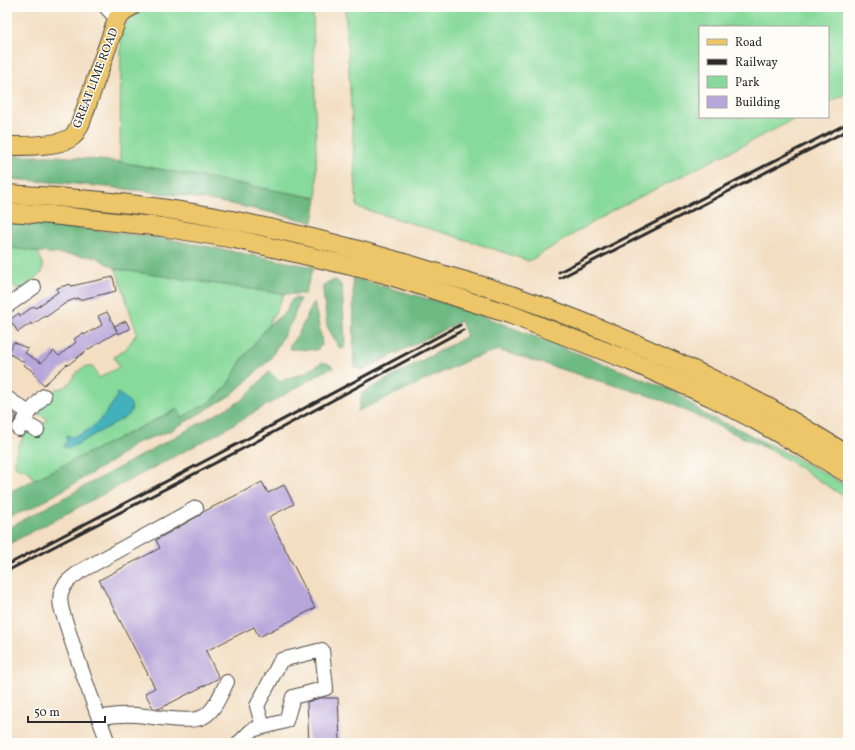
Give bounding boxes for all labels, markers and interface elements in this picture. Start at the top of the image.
street label: GREAT LIME ROAD [69,26,123,131]
legend [699,26,829,118]
text: Road [735,35,762,51]
text: Railway [735,55,778,71]
text: Park [735,75,760,91]
text: Building [735,95,780,111]
scale bar [28,698,105,724]
text: 50 m [34,705,60,721]

